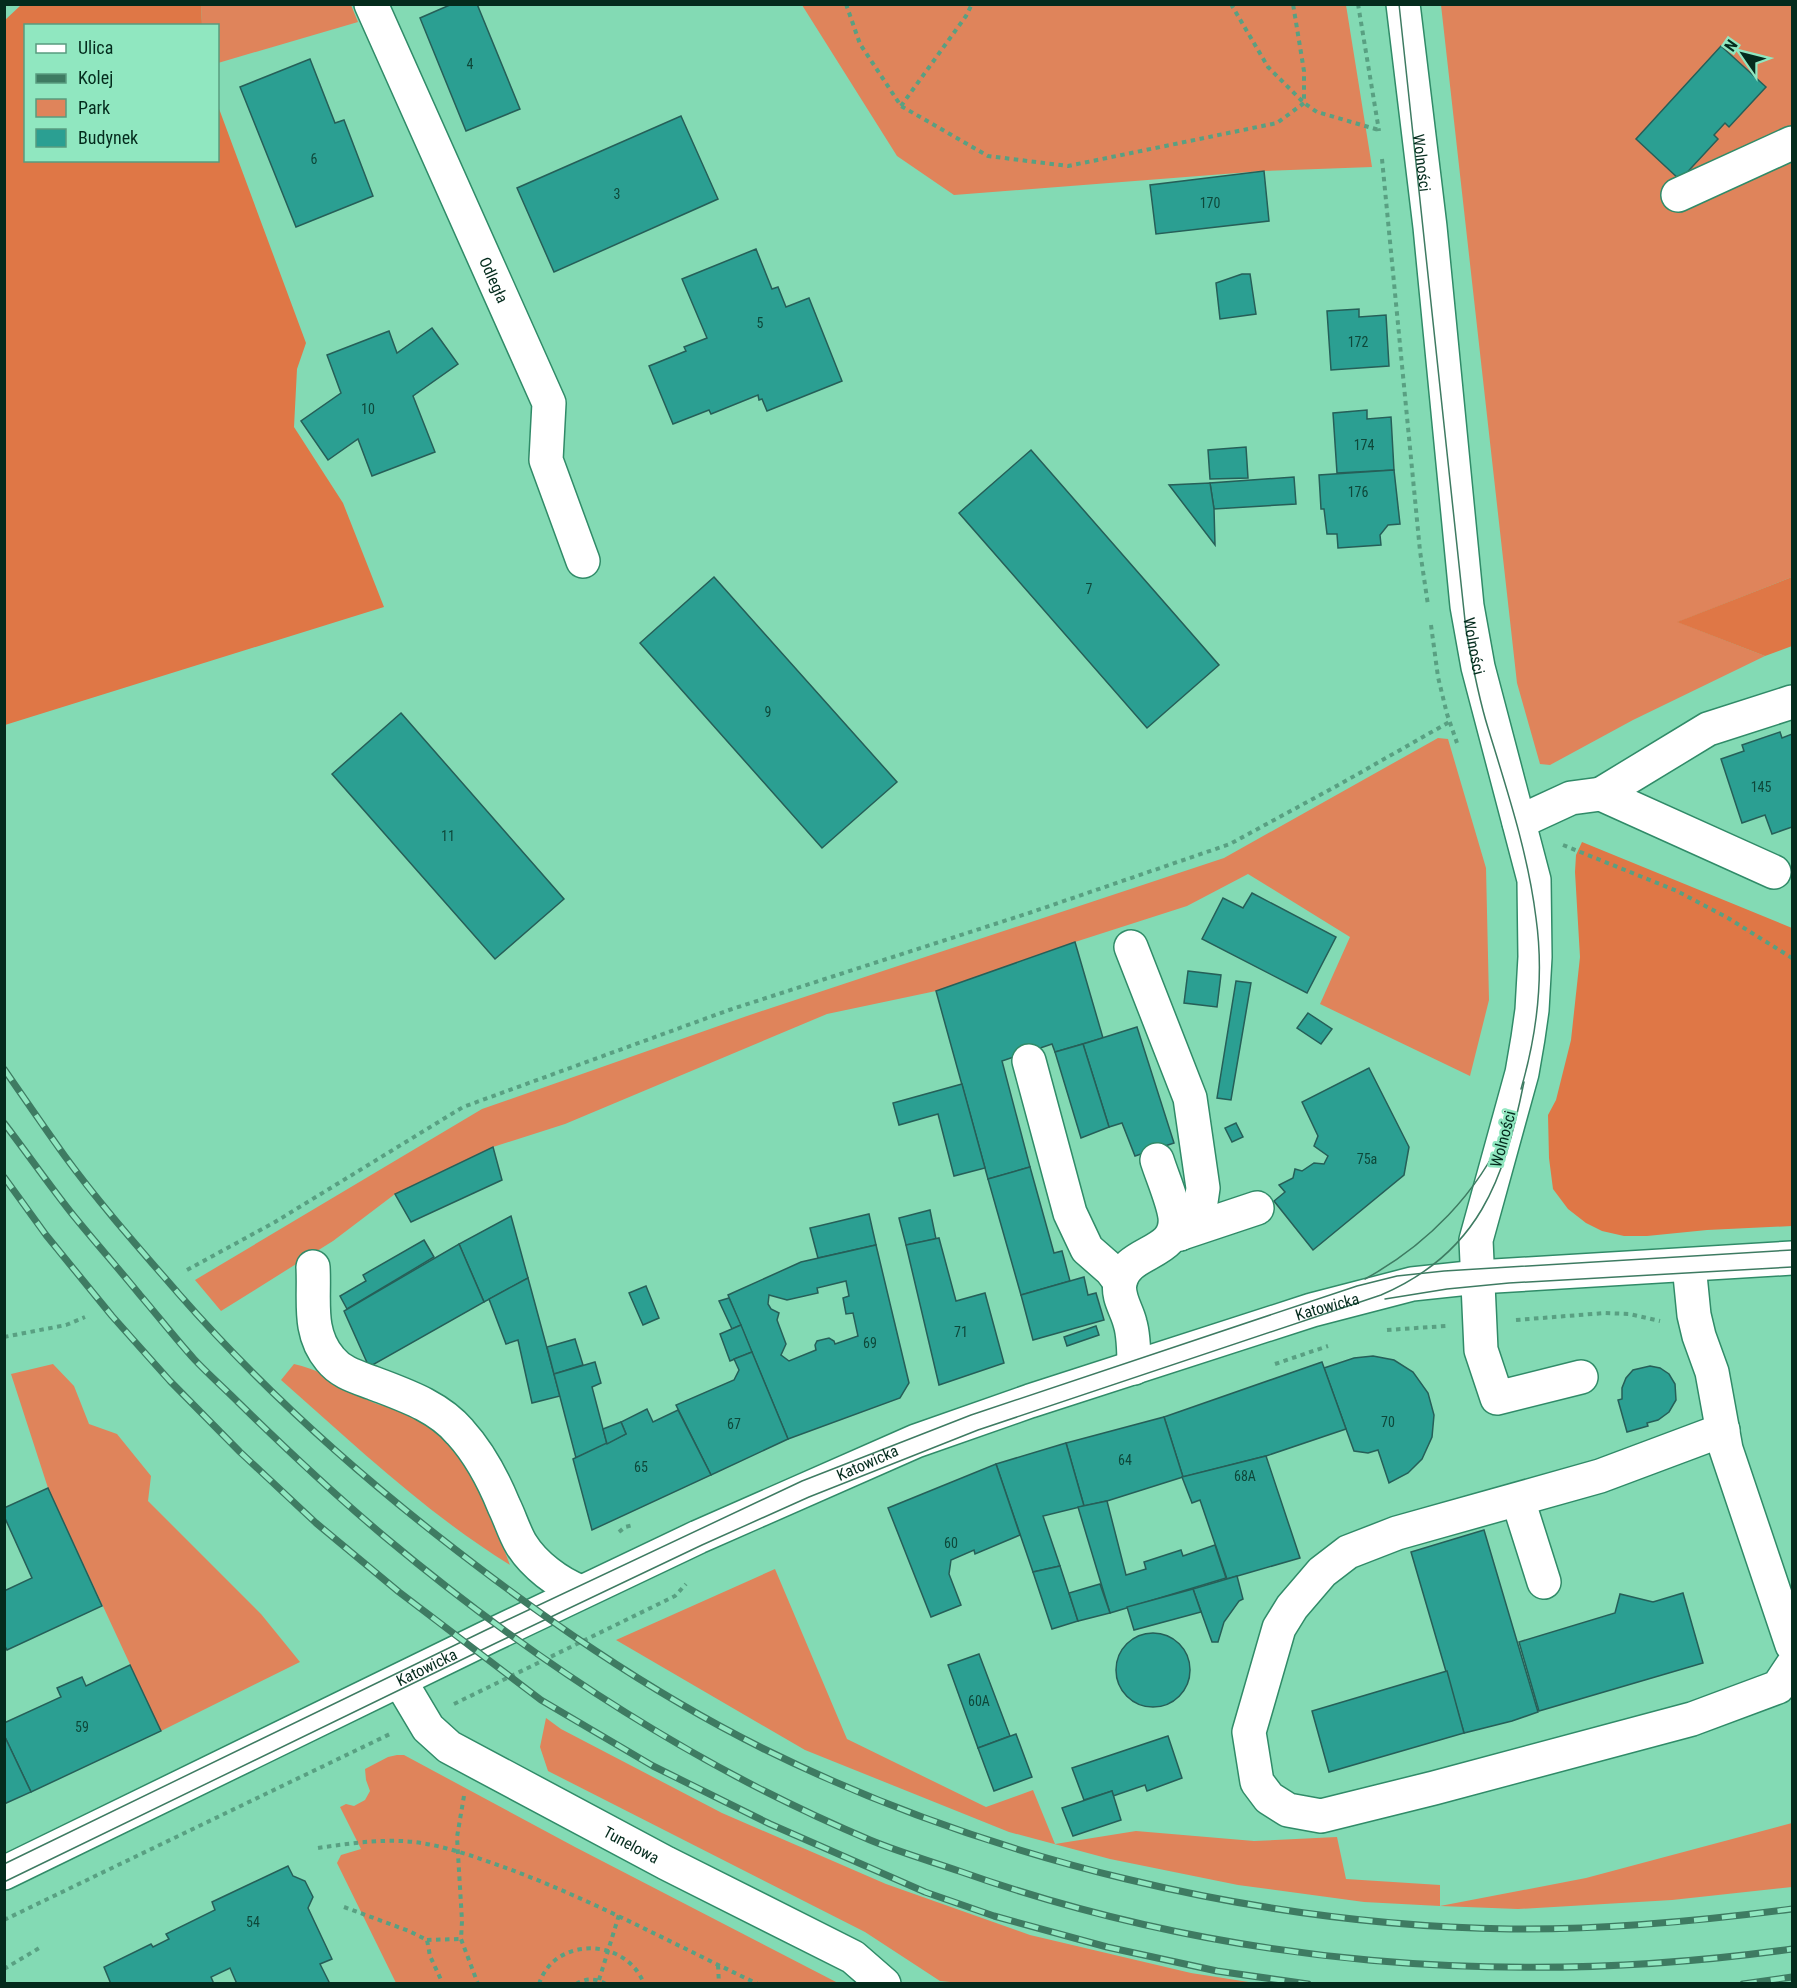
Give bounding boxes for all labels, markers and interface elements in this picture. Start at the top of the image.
legend [24,24,219,162]
north arrow [1713,24,1773,84]
text: N [1721,36,1742,55]
text: Ulica [78,37,113,58]
house number: 4 [467,56,474,72]
text: Kolej [78,67,113,88]
text: Park [78,97,110,118]
text: Budynek [78,127,138,148]
street label: Wolności [1409,133,1435,193]
house number: 6 [311,151,318,167]
house number: 3 [614,186,620,202]
house number: 170 [1200,195,1220,211]
street label: Odległa [476,254,513,306]
house number: 5 [757,315,764,331]
house number: 172 [1348,334,1368,350]
house number: 10 [361,401,375,417]
house number: 174 [1354,437,1374,453]
house number: 176 [1348,484,1368,500]
house number: 7 [1086,581,1093,597]
street label: Wolności [1460,616,1489,677]
house number: 9 [765,704,771,720]
house number: 145 [1751,779,1771,795]
house number: 11 [441,828,455,844]
street label: Wolności [1486,1109,1520,1169]
house number: 75a [1357,1151,1377,1167]
street label: Katowicka [1293,1289,1361,1324]
house number: 71 [954,1324,968,1340]
house number: 69 [863,1335,877,1351]
house number: 70 [1381,1414,1395,1430]
house number: 67 [727,1416,741,1432]
street label: Katowicka [834,1441,901,1484]
house number: 64 [1118,1452,1132,1468]
house number: 65 [634,1459,648,1475]
house number: 68A [1234,1468,1256,1484]
house number: 60 [944,1535,958,1551]
street label: Katowicka [393,1644,460,1690]
house number: 60A [968,1693,990,1709]
house number: 59 [75,1719,89,1735]
street label: Tunelowa [600,1822,663,1867]
house number: 54 [246,1914,260,1930]

